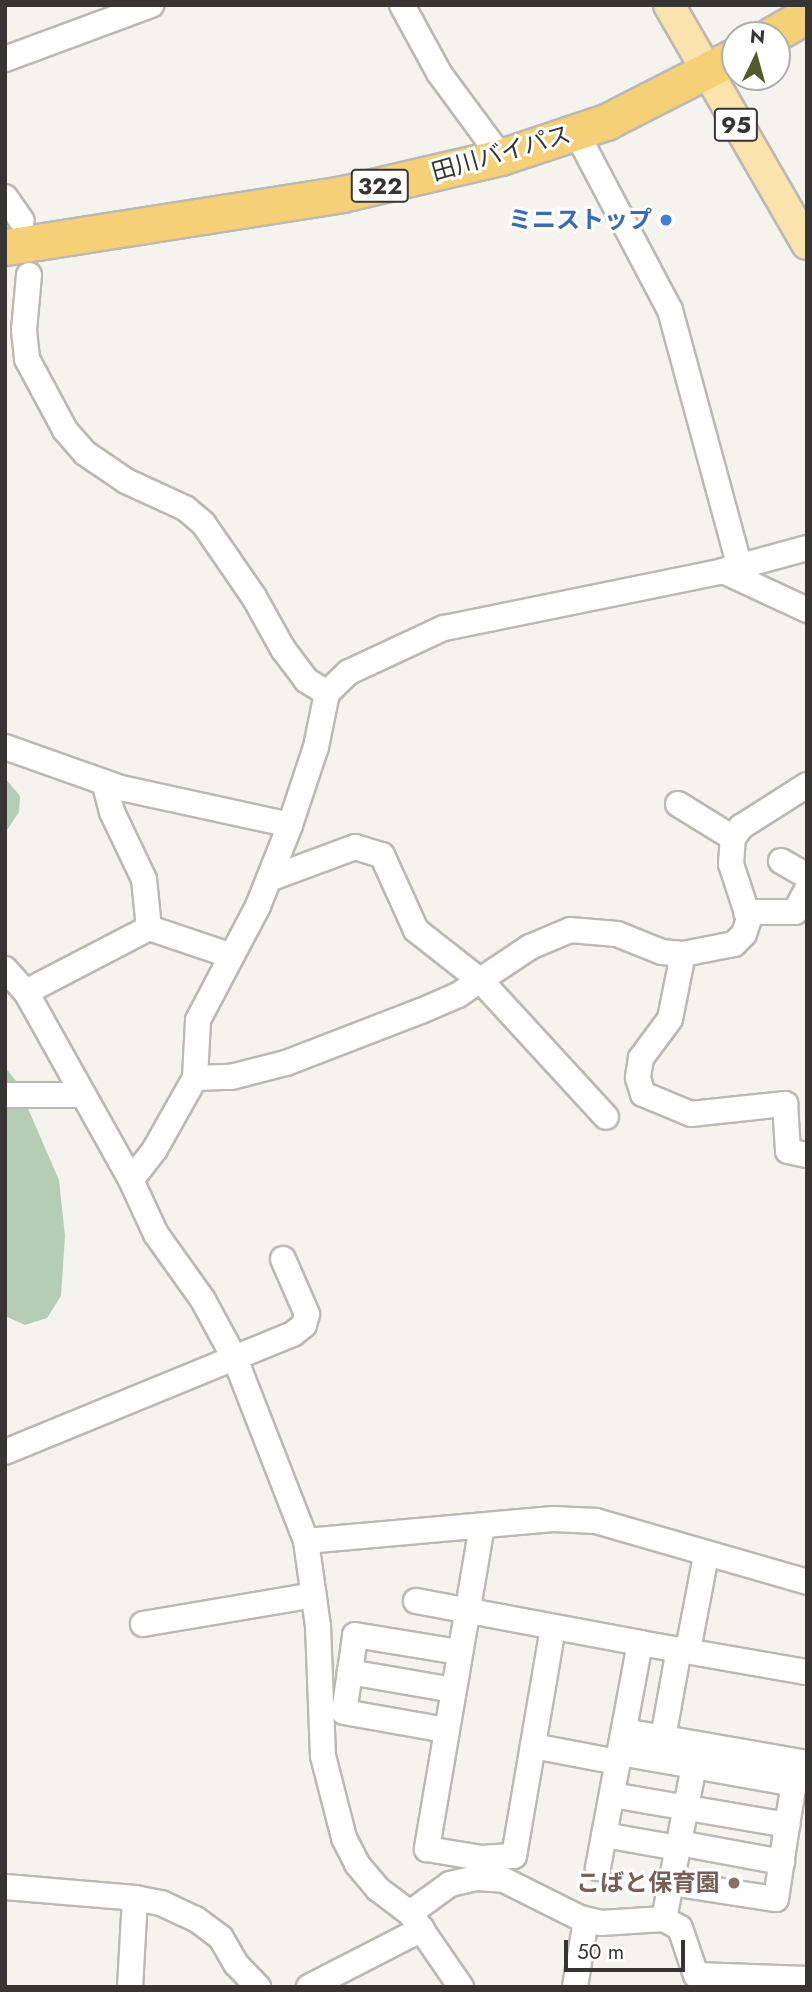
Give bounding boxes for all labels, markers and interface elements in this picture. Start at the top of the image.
north arrow [721,21,791,91]
text: N [749,22,766,51]
road number: 95 [713,106,759,144]
street label: 田川バイパス [428,119,574,187]
road number: 322 [350,167,410,206]
place label: ミニストップ [508,206,652,234]
marker: ミニストップ [658,212,674,228]
place label: こばと保育園 [576,1869,720,1897]
marker: こばと保育園 [726,1875,742,1891]
scale bar [567,1926,688,1970]
text: 50 m [577,1937,624,1967]

